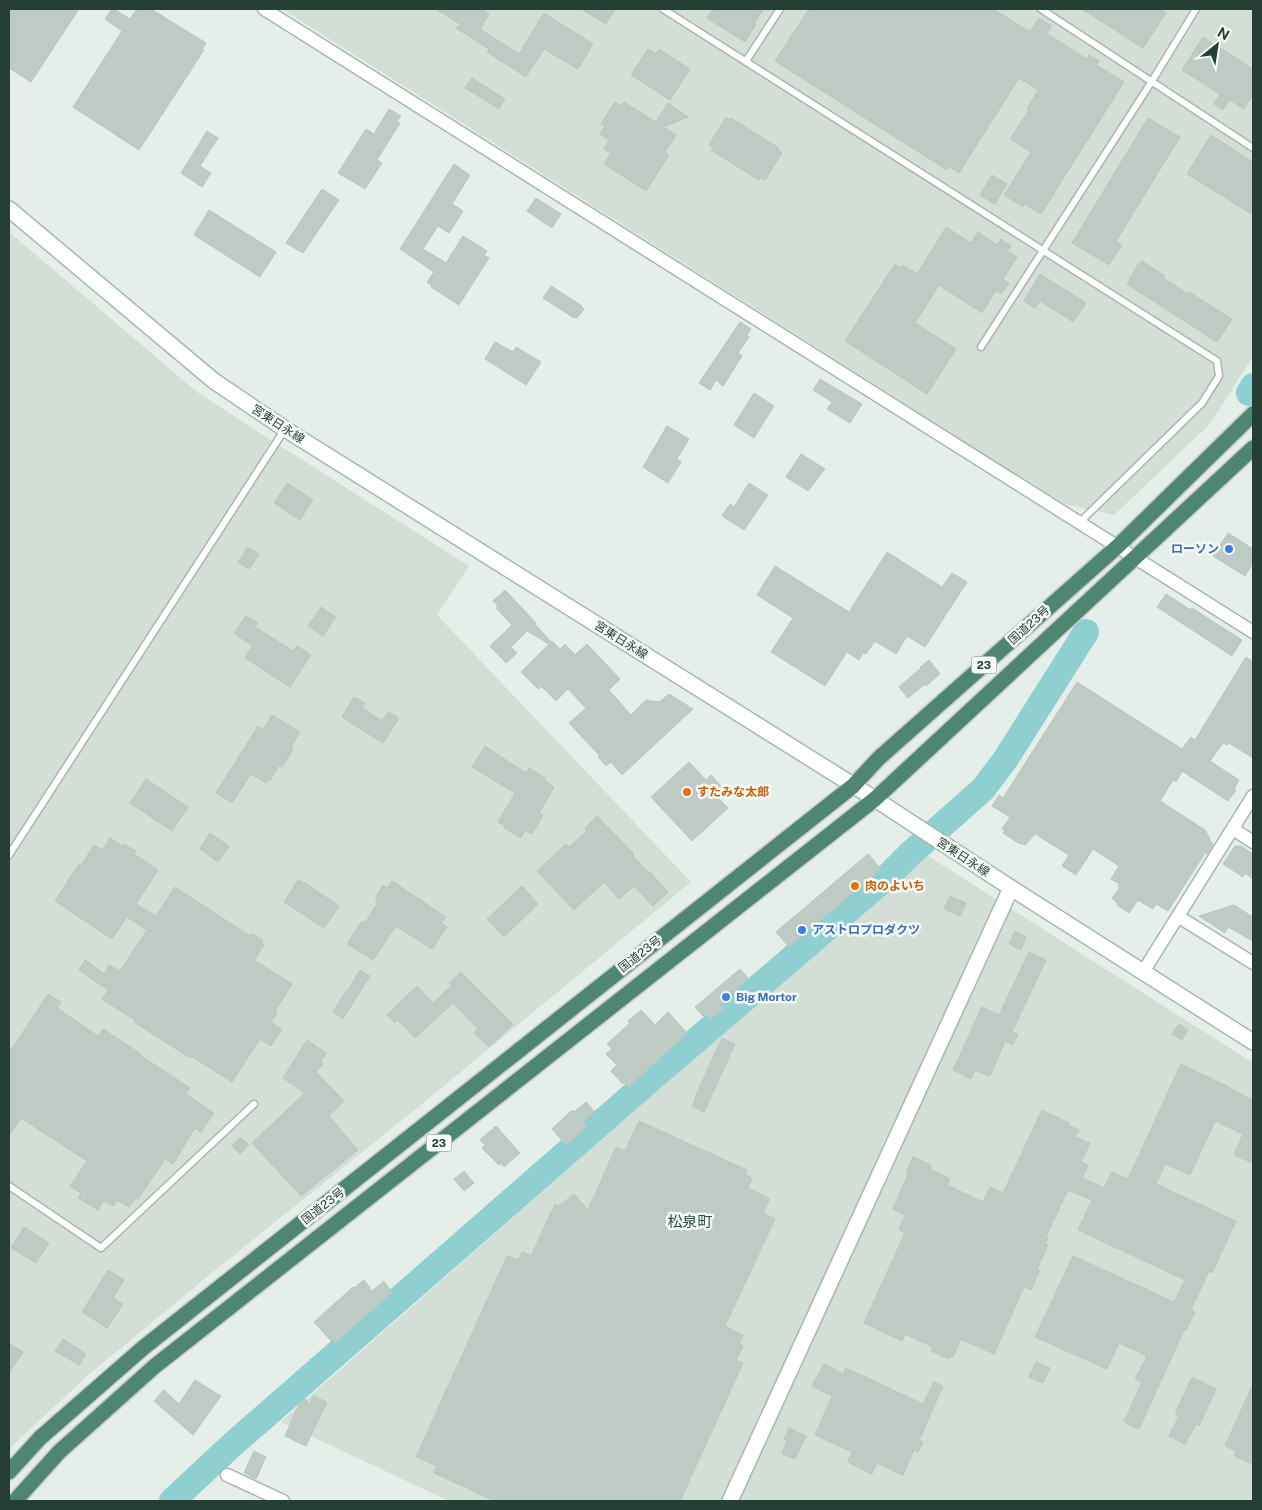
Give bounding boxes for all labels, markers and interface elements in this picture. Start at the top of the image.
north arrow [1192,20,1242,70]
text: N [1215,24,1232,43]
street label: 宮東日永線 [249,402,307,446]
place label: ローソン [1171,542,1219,556]
marker: ローソン [1223,543,1235,555]
street label: 国道23号 [1005,603,1053,647]
street label: 宮東日永線 [592,618,650,662]
road number: 23 [972,656,996,674]
place label: すたみな太郎 [697,785,769,799]
marker: すたみな太郎 [681,786,693,798]
street label: 宮東日永線 [934,835,992,879]
place label: 肉のよいち [865,879,925,893]
marker: 肉のよいち [849,880,861,892]
place label: アストロプロダクツ [812,923,920,937]
marker: アストロプロダクツ [796,924,808,936]
street label: 国道23号 [616,933,664,975]
place label: Big Mortor [736,990,797,1004]
marker: Big Mortor [720,991,732,1003]
road number: 23 [426,1134,452,1152]
street label: 国道23号 [299,1185,347,1227]
district label: 松泉町 [667,1213,713,1230]

